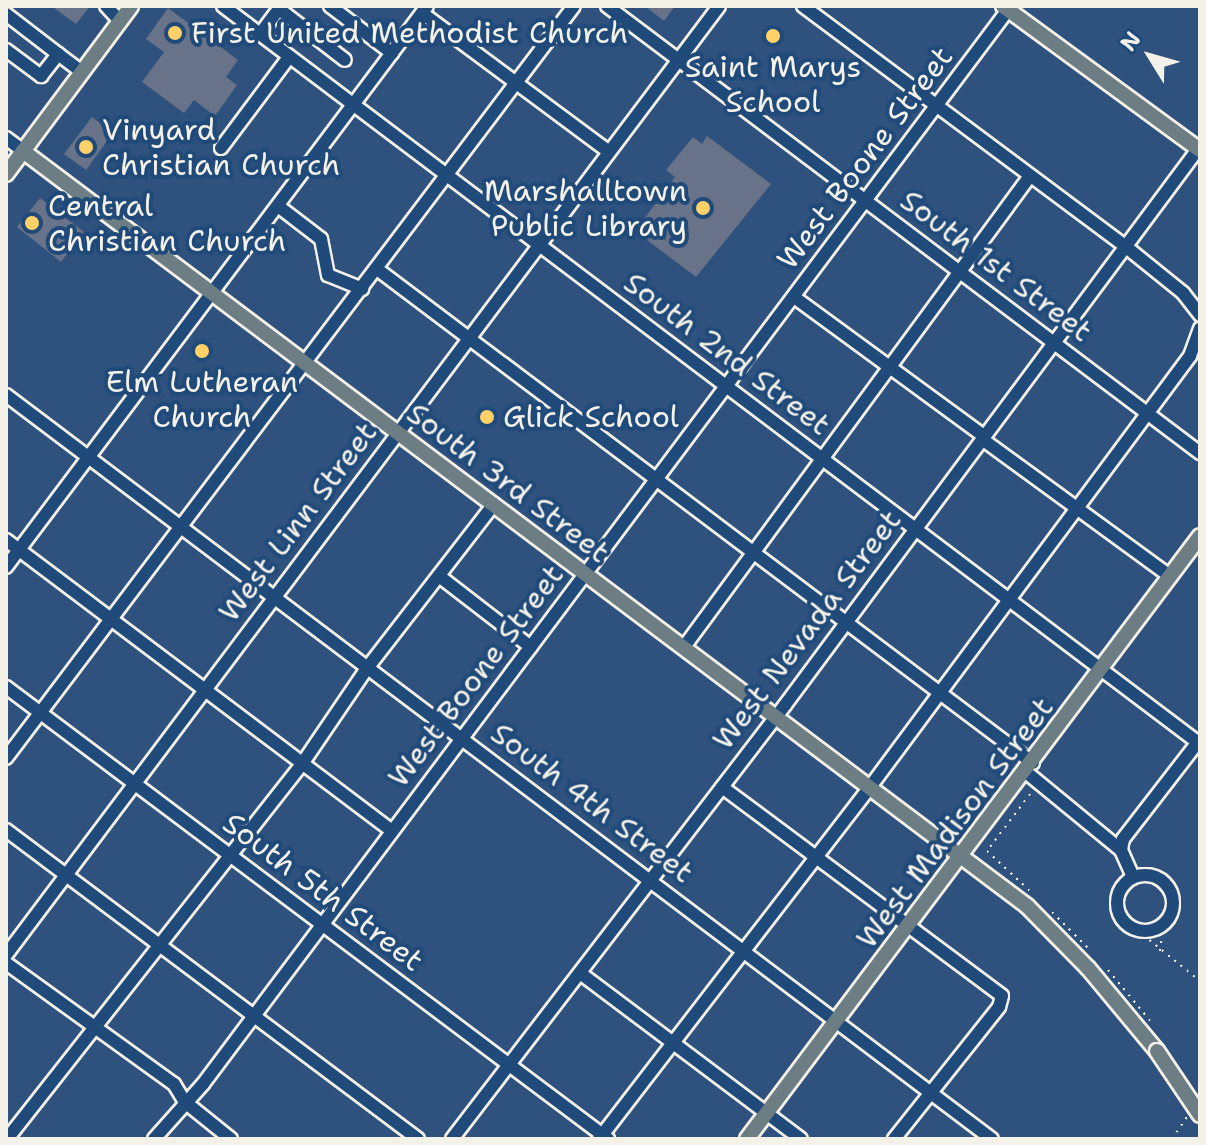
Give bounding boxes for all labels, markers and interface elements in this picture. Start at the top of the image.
place label: First United Methodist Church [191,15,628,51]
north arrow [1110,16,1190,96]
marker: First United Methodist Church [166,24,184,42]
text: N [1114,26,1147,57]
marker: Saint Marys School [764,27,782,45]
street label: West Boone Street [770,40,960,276]
place label: Saint Marys School [685,49,861,120]
place label: Vinyard Christian Church [102,112,340,182]
marker: Vinyard Christian Church [77,138,95,156]
place label: Marshalltown Public Library [484,173,687,244]
street label: South 1st Street [893,182,1099,350]
place label: Central Christian Church [48,188,286,258]
marker: Marshalltown Public Library [694,199,712,217]
marker: Central Christian Church [23,214,41,232]
street label: South 2nd Street [617,265,837,443]
marker: Elm Lutheran Church [193,342,211,360]
place label: Elm Lutheran Church [106,364,298,434]
street label: South 3rd Street [400,395,616,571]
place label: Glick School [503,399,679,435]
marker: Glick School [478,408,496,426]
street label: West Linn Street [211,415,385,629]
street label: West Nevada Street [705,503,909,757]
street label: West Boone Street [381,558,571,794]
street label: West Madison Street [849,690,1061,956]
street label: South 4th Street [484,715,700,891]
street label: South 5th Street [216,805,430,979]

